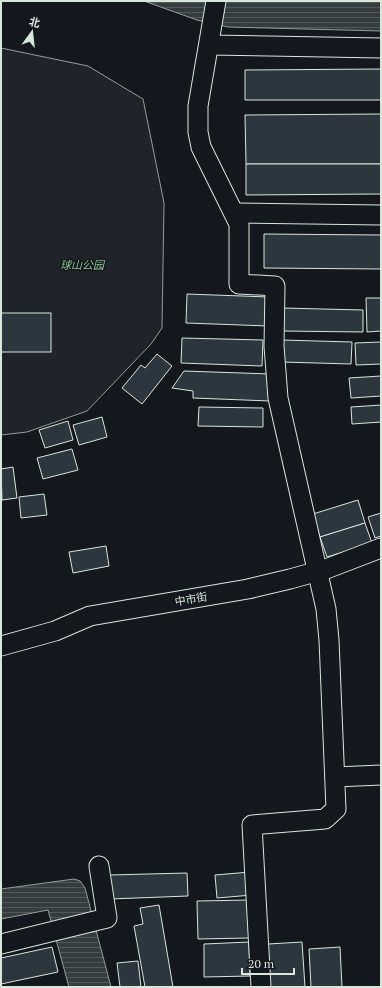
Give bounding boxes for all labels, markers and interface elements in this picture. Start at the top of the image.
north arrow [12,12,52,52]
text: 北 [27,14,42,31]
park label: 球山公园 [60,258,106,272]
street label: 中市街 [174,589,208,609]
scale bar [242,950,294,976]
text: 20 m [248,956,275,971]

